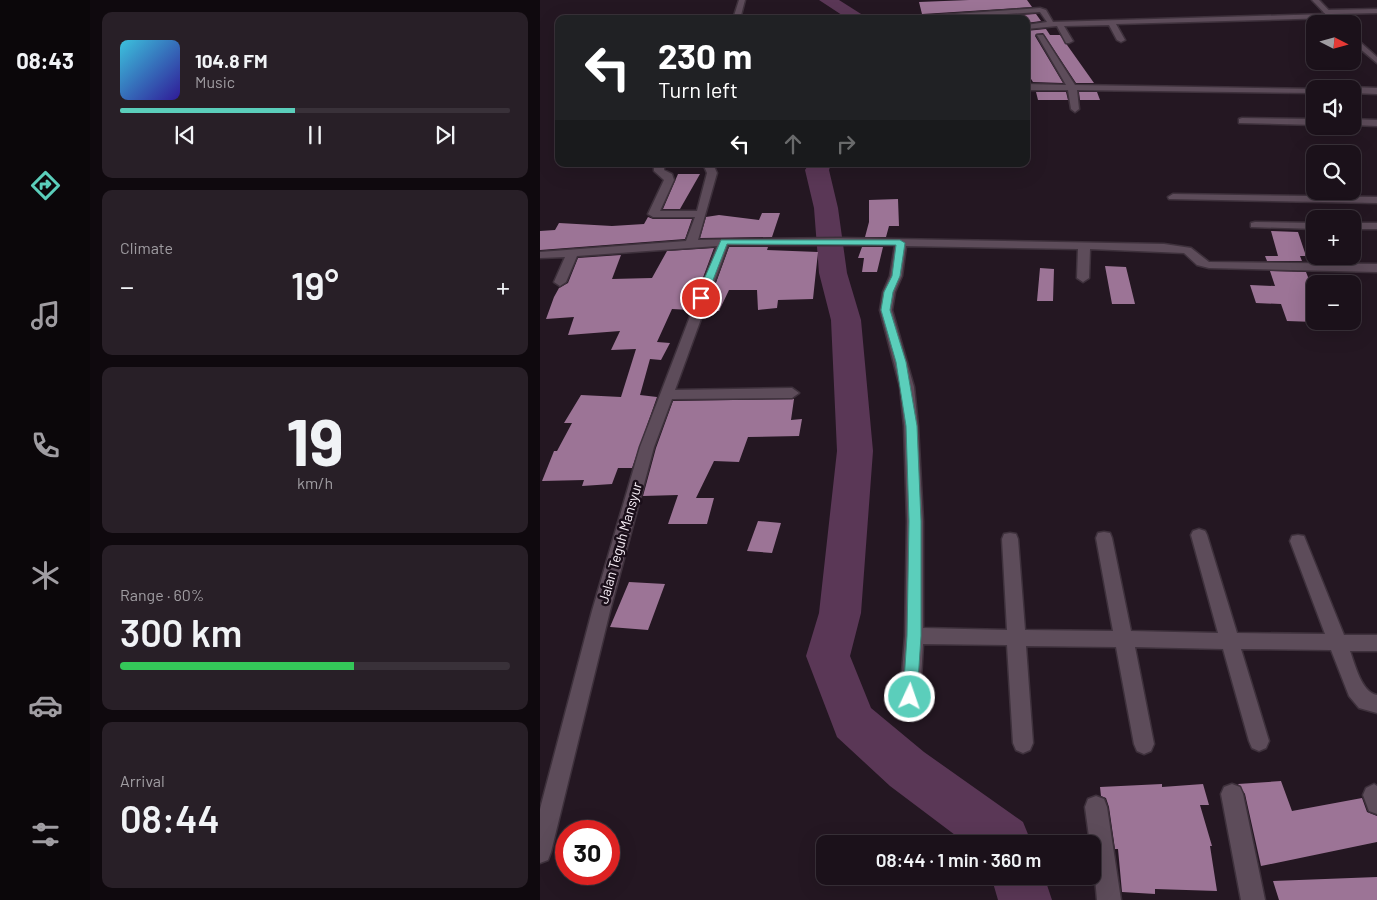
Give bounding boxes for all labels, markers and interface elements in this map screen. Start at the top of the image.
north arrow [1306,15,1361,70]
map controls [1306,15,1361,330]
text: 230 m [658,34,752,76]
icon: left [575,35,640,100]
text: 08:43 [16,47,74,73]
text: 104.8 FM [195,49,268,72]
text: Music [195,72,235,91]
text: Turn left [658,76,738,102]
button: sound [1306,80,1361,135]
icon: previous [171,121,199,149]
icon: pause [301,121,329,149]
icon: next [431,121,459,149]
icon: left [726,130,754,158]
icon: ahead [779,130,807,158]
icon: right [832,130,860,158]
button: search [1306,145,1361,200]
icon: directions [28,168,63,203]
button: + [1306,210,1361,265]
text: Climate [120,238,173,257]
text: 19° [291,262,339,308]
text: − [120,269,134,303]
text: + [496,269,510,303]
button: − [1306,275,1361,330]
pin [680,277,722,319]
icon: arrive [687,284,715,312]
icon: music [28,298,63,333]
text: 19 [286,401,344,479]
icon: phone [28,428,63,463]
text: km/h [297,473,333,492]
street label: Jalan Teguh Mansyur [594,480,645,606]
icon: climate [28,558,63,593]
text: Range · 60% [120,585,204,604]
text: 300 km [120,609,242,655]
position arrow [883,670,935,722]
icon: car [28,688,63,723]
text: Arrival [120,771,165,790]
text: 08:44 [120,795,220,841]
icon: filters [28,817,63,852]
speed limit sign: 30 [555,820,620,885]
text: 08:44 · 1 min · 360 m [876,848,1041,871]

